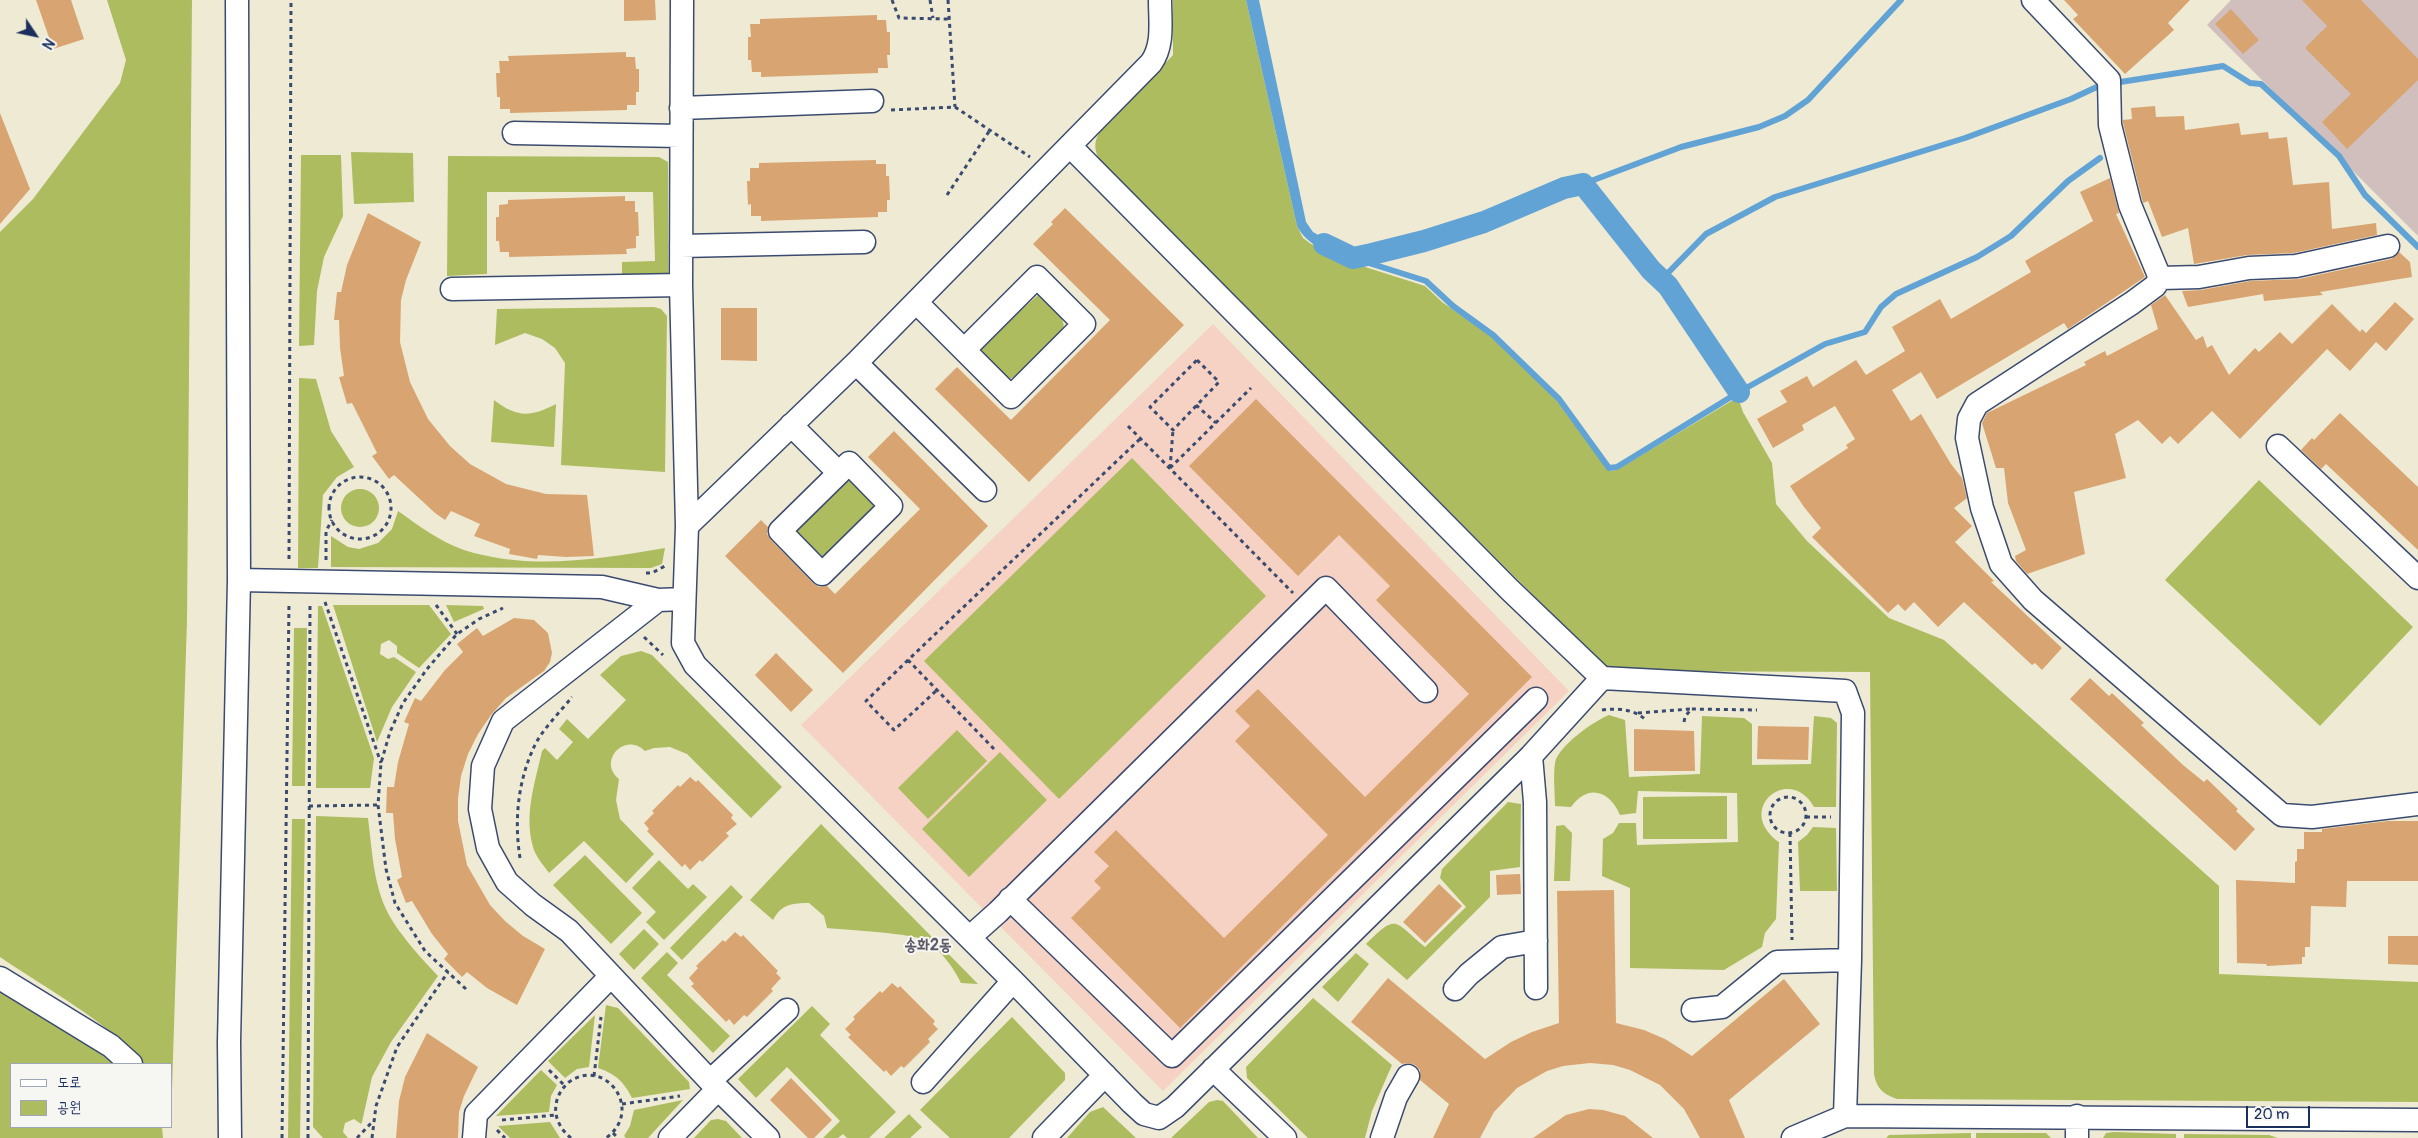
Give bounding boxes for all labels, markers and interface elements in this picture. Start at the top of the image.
north arrow [10,10,60,60]
text: N [38,35,58,52]
district label: 송화2동 [904,936,952,956]
legend [10,1063,172,1128]
text: 도로 [57,1073,81,1092]
scale bar [2248,1096,2312,1128]
text: 공원 [57,1098,81,1117]
text: 20 m [2254,1105,2289,1124]

